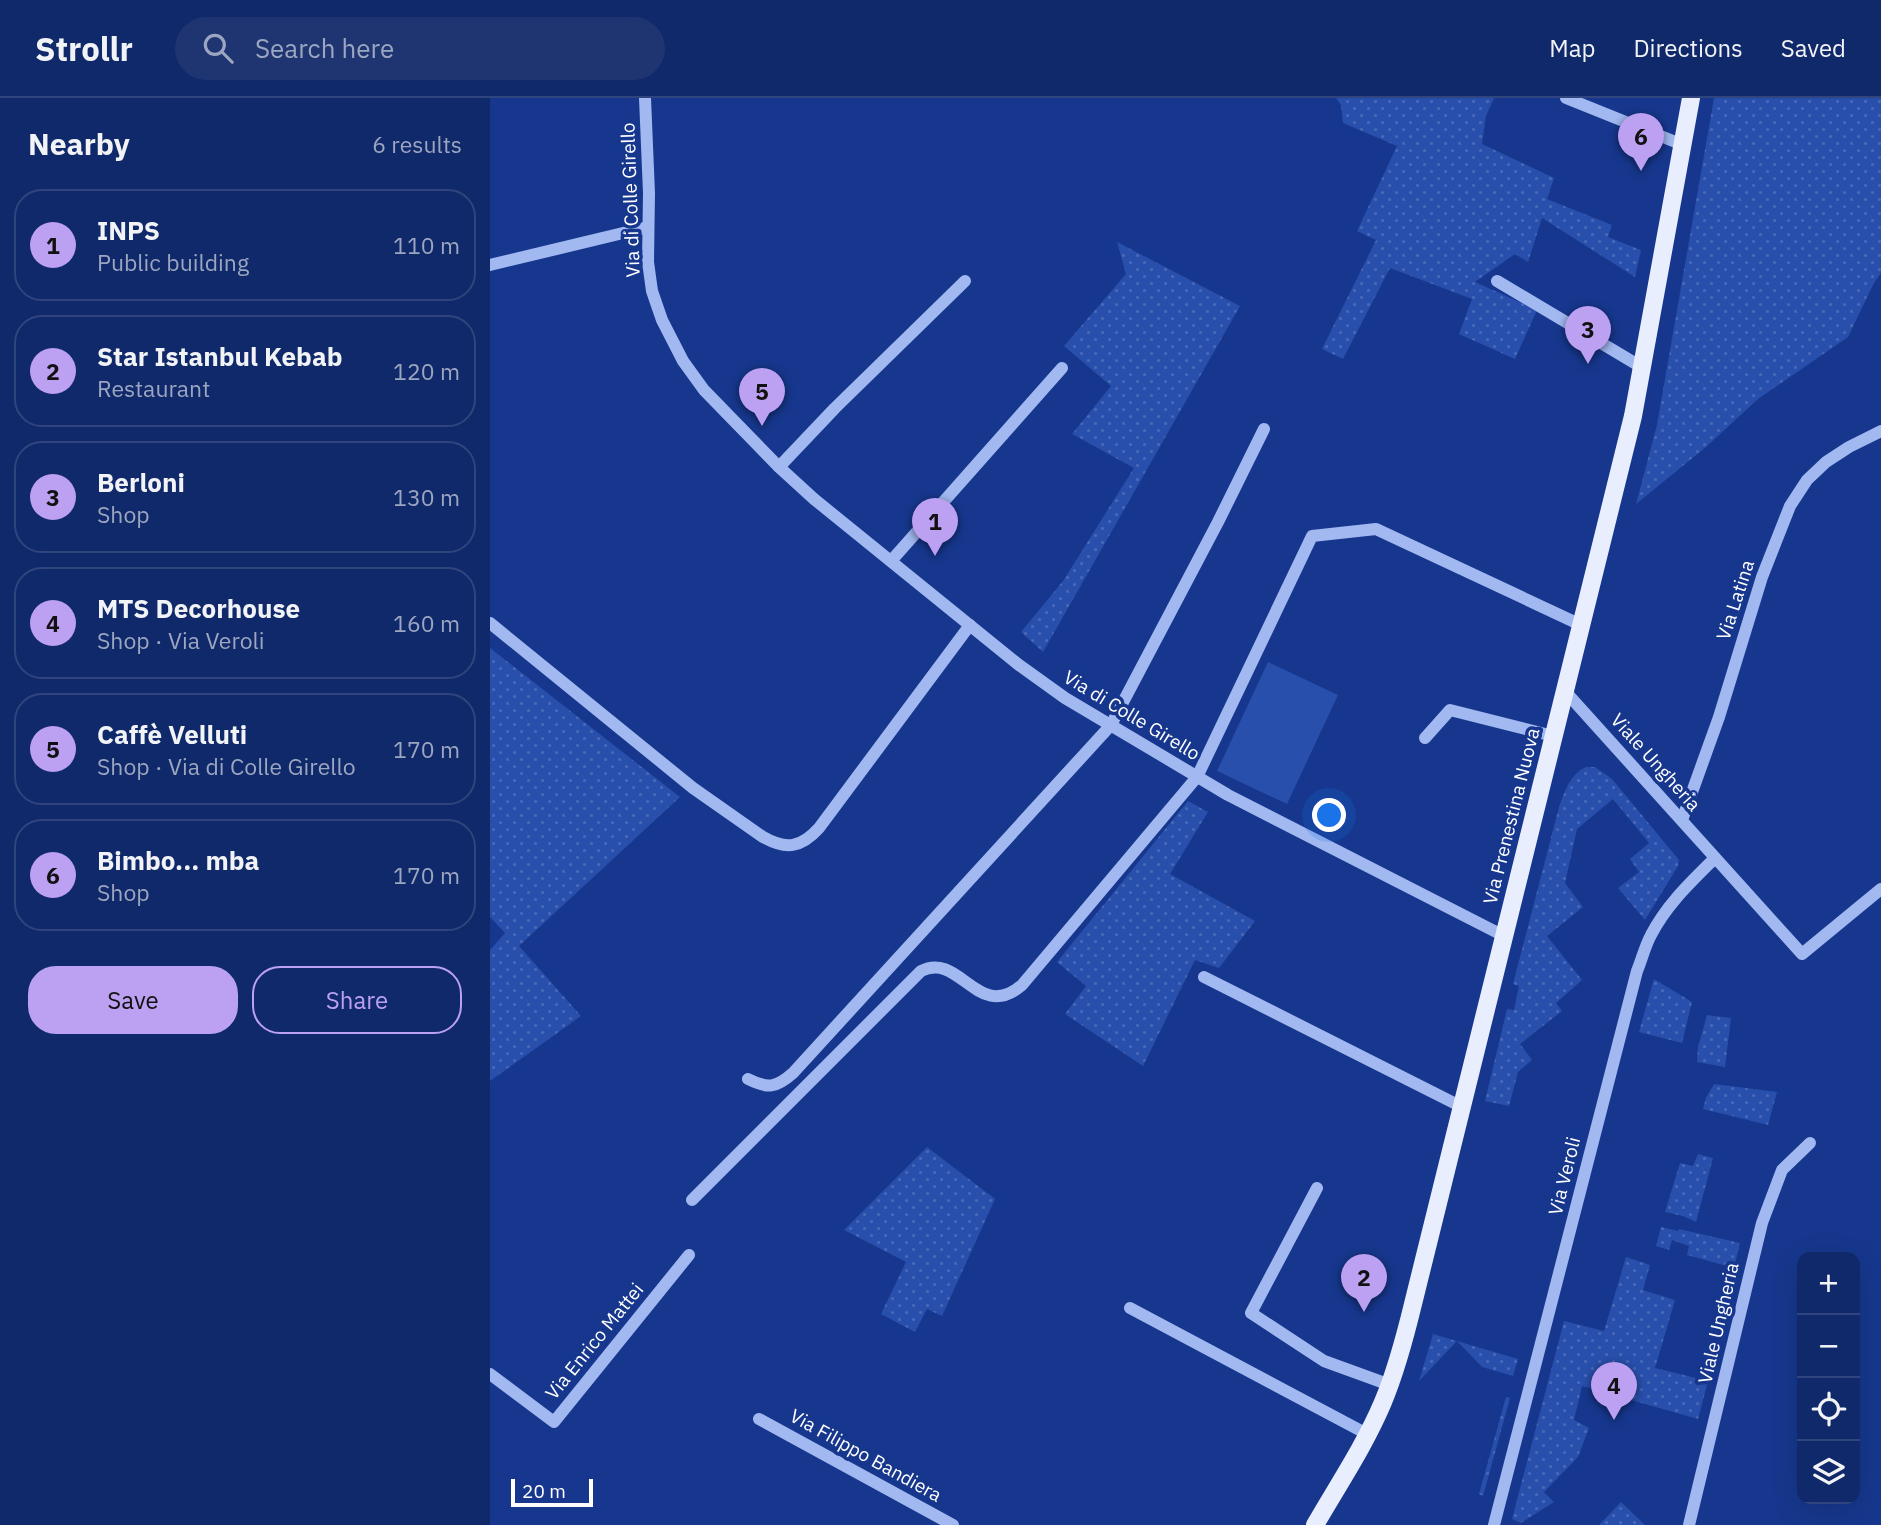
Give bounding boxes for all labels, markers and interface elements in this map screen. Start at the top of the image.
search box [175,17,665,80]
text: Strollr [35,27,133,70]
icon: search [199,29,237,67]
text: Search here [255,31,394,65]
text: Map [1549,32,1595,64]
text: Directions [1633,32,1743,64]
text: Saved [1781,32,1846,64]
pin: 6 [1618,113,1664,171]
street label: Via di Colle Girello [615,122,645,278]
text: Nearby [28,124,130,163]
text: 6 results [372,129,462,159]
text: INPS [97,213,160,247]
text: 1 [46,230,60,260]
text: 110 m [393,230,460,260]
text: Public building [97,247,249,277]
pin: 3 [1565,306,1611,364]
text: Star Istanbul Kebab [97,339,343,373]
text: 2 [46,356,60,386]
text: 120 m [393,356,460,386]
pin: 5 [739,368,785,426]
text: Restaurant [97,373,210,403]
text: Berloni [97,465,185,499]
text: 3 [46,482,60,512]
text: 130 m [393,482,460,512]
pin: 1 [912,498,958,556]
text: Shop [97,499,150,529]
street label: Via Latina [1711,557,1759,643]
text: MTS Decorhouse [97,591,300,625]
text: 4 [46,608,60,638]
text: 160 m [393,608,460,638]
text: Shop · Via Veroli [97,625,265,655]
street label: Via di Colle Girello [1059,665,1205,765]
street label: Viale Ungheria [1606,708,1706,816]
text: Caffè Velluti [97,717,247,751]
street label: Via Prenestina Nuova [1477,725,1545,907]
text: 5 [46,734,60,764]
text: 170 m [393,734,460,764]
text: Shop · Via di Colle Girello [97,751,356,781]
your location [1312,798,1346,832]
text: Bimbo... mba [97,843,259,877]
text: 6 [46,860,60,890]
text: 170 m [393,860,460,890]
text: Shop [97,877,150,907]
button: Save [28,966,238,1034]
button: Share [252,966,462,1034]
street label: Via Veroli [1543,1134,1585,1218]
map controls [1797,1252,1860,1504]
button: + [1797,1252,1860,1315]
pin: 2 [1341,1254,1387,1312]
street label: Viale Ungheria [1692,1260,1744,1386]
street label: Via Enrico Mattei [540,1278,648,1404]
button: − [1797,1315,1860,1378]
pin: 4 [1591,1362,1637,1420]
button: locate [1797,1378,1860,1441]
street label: Via Filippo Bandiera [786,1403,946,1507]
button: layers [1797,1441,1860,1504]
scale bar [511,1476,593,1508]
text: 20 m [522,1479,566,1503]

